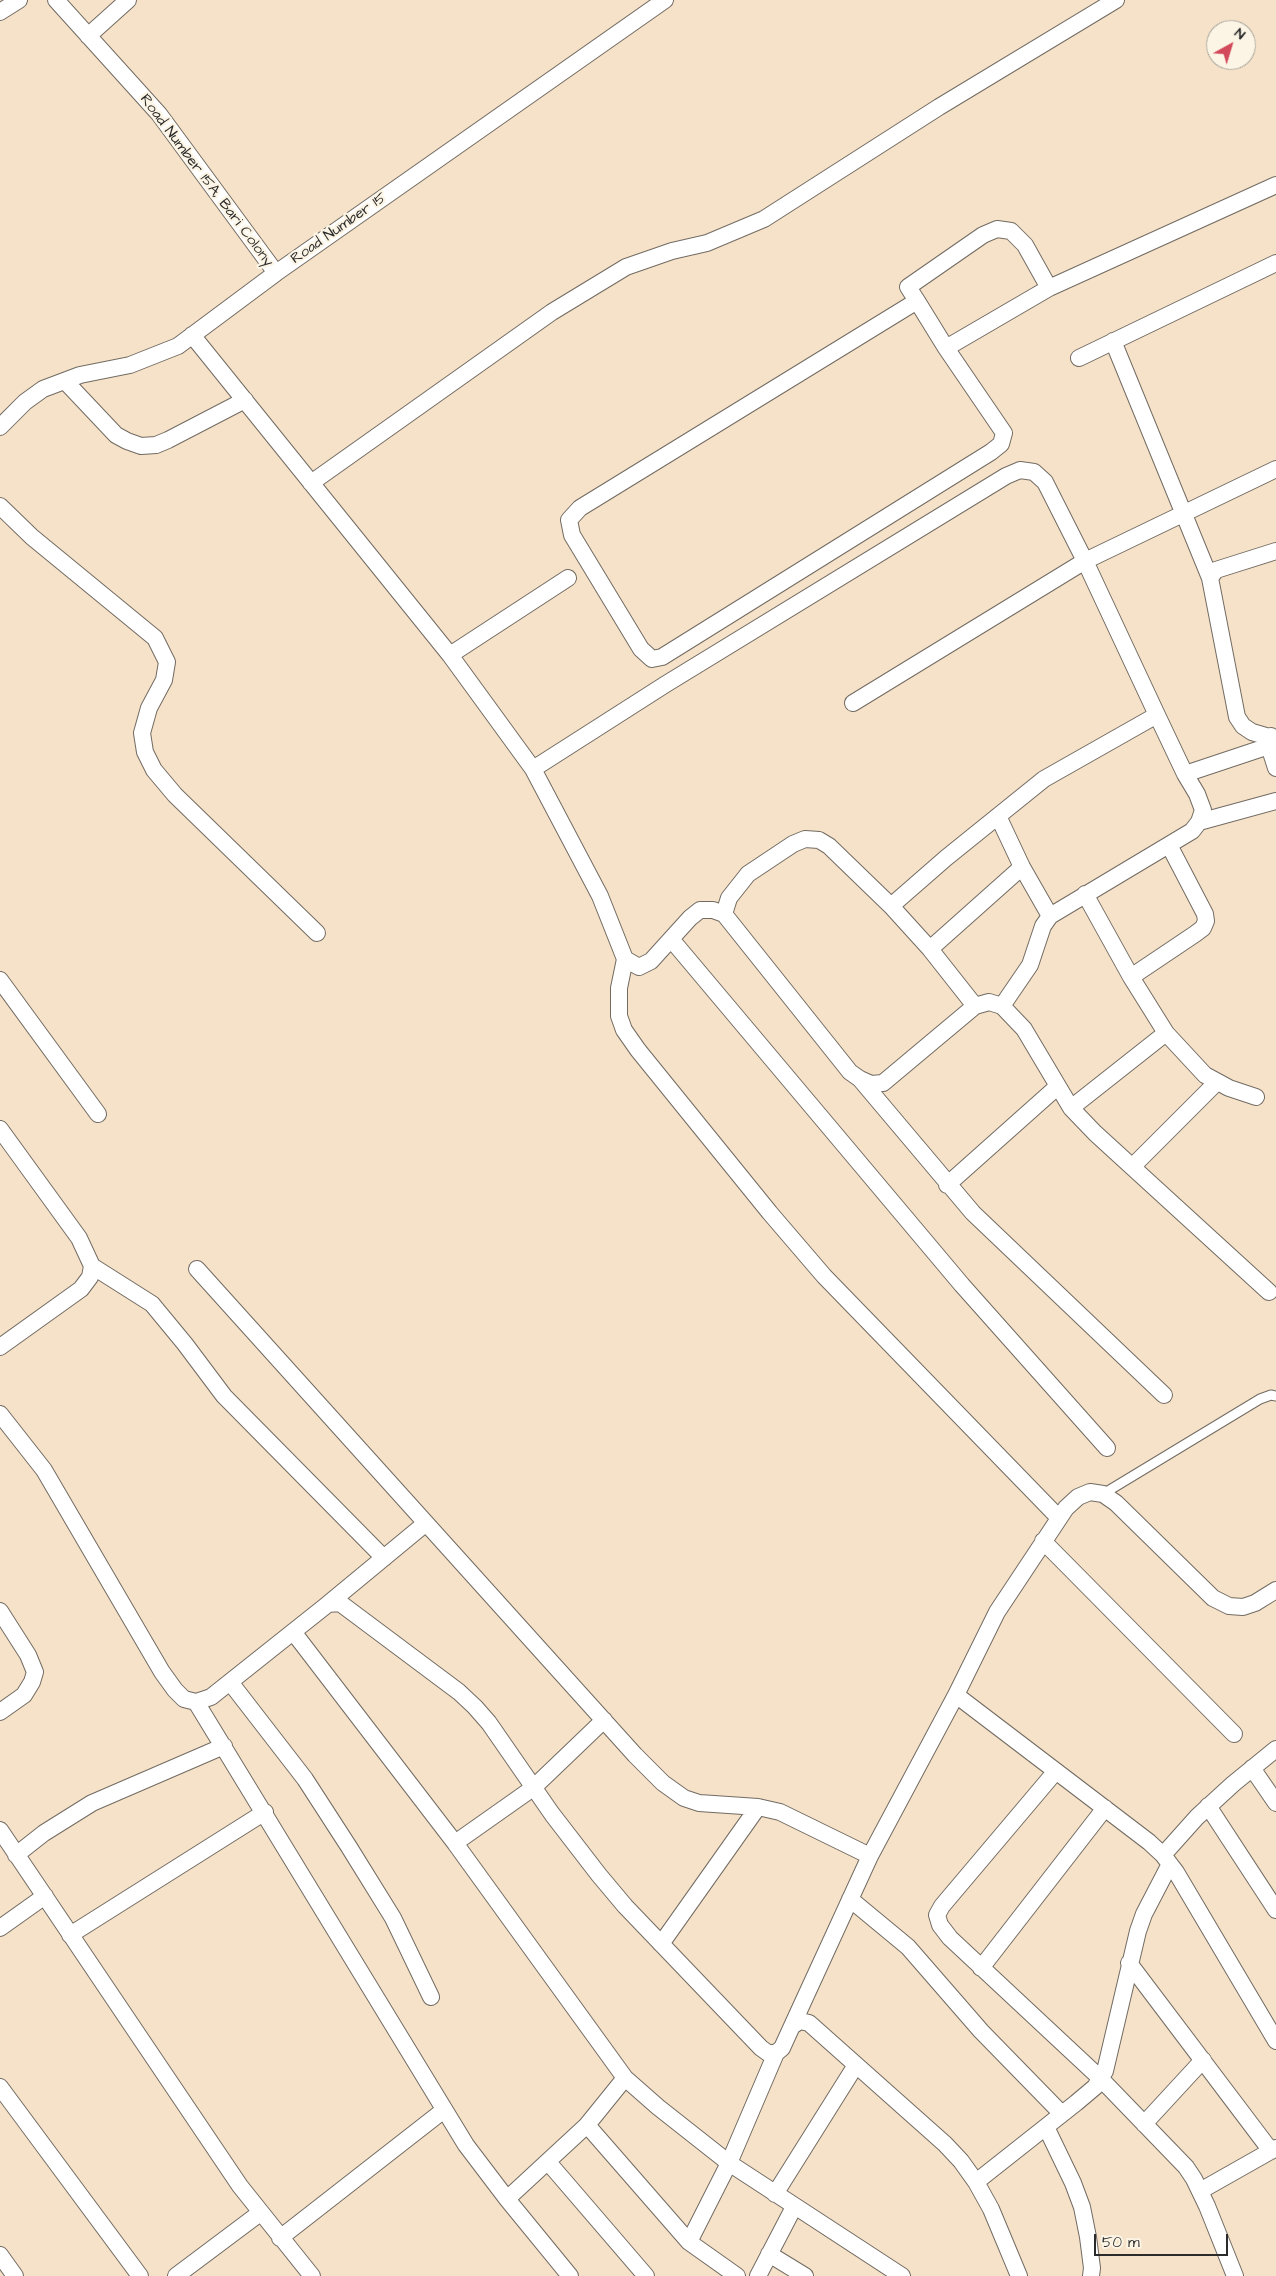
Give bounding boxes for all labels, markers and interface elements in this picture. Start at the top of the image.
north arrow [1206,20,1256,70]
text: N [1230,24,1250,45]
street label: Road Number 15A, Bari Colony [135,91,277,271]
street label: Road Number 15 [288,189,390,269]
scale bar [1096,2224,1230,2256]
text: 50 m [1102,2232,1140,2253]

